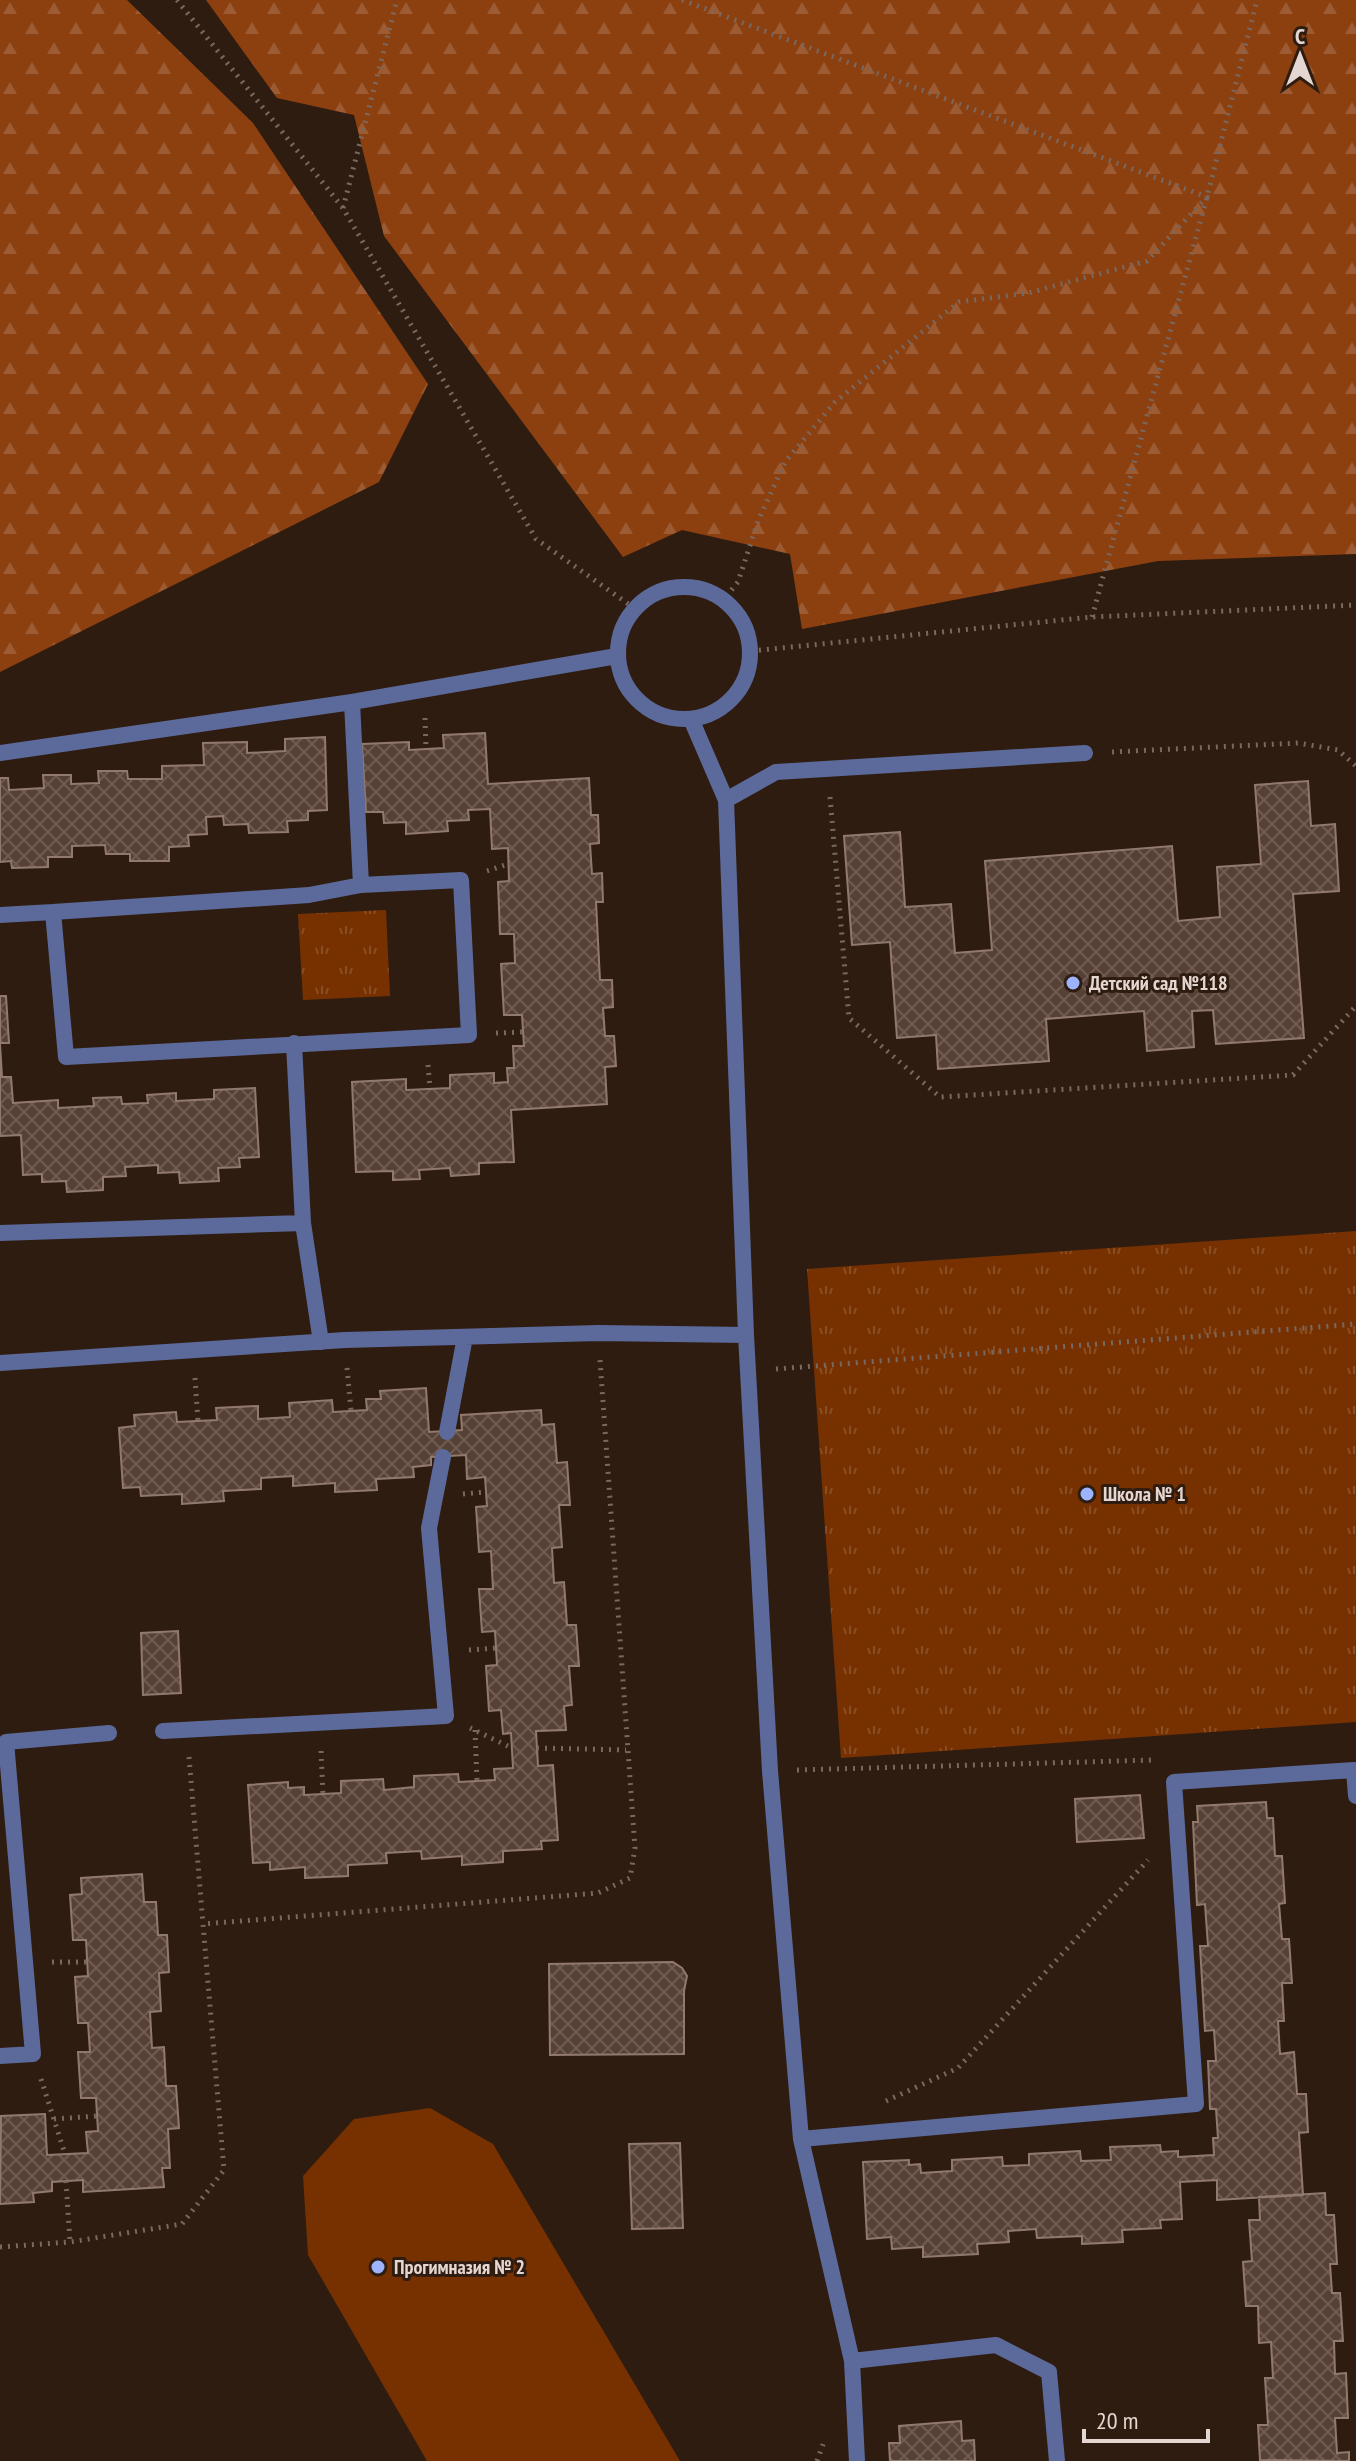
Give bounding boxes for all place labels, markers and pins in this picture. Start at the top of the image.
place label: Детский сад №118 [1089,970,1228,996]
marker: Детский сад №118 [1064,974,1082,992]
place label: Школа № 1 [1103,1481,1186,1507]
marker: Школа № 1 [1078,1485,1096,1503]
place label: Прогимназия № 2 [394,2254,525,2280]
marker: Прогимназия № 2 [369,2258,387,2276]

